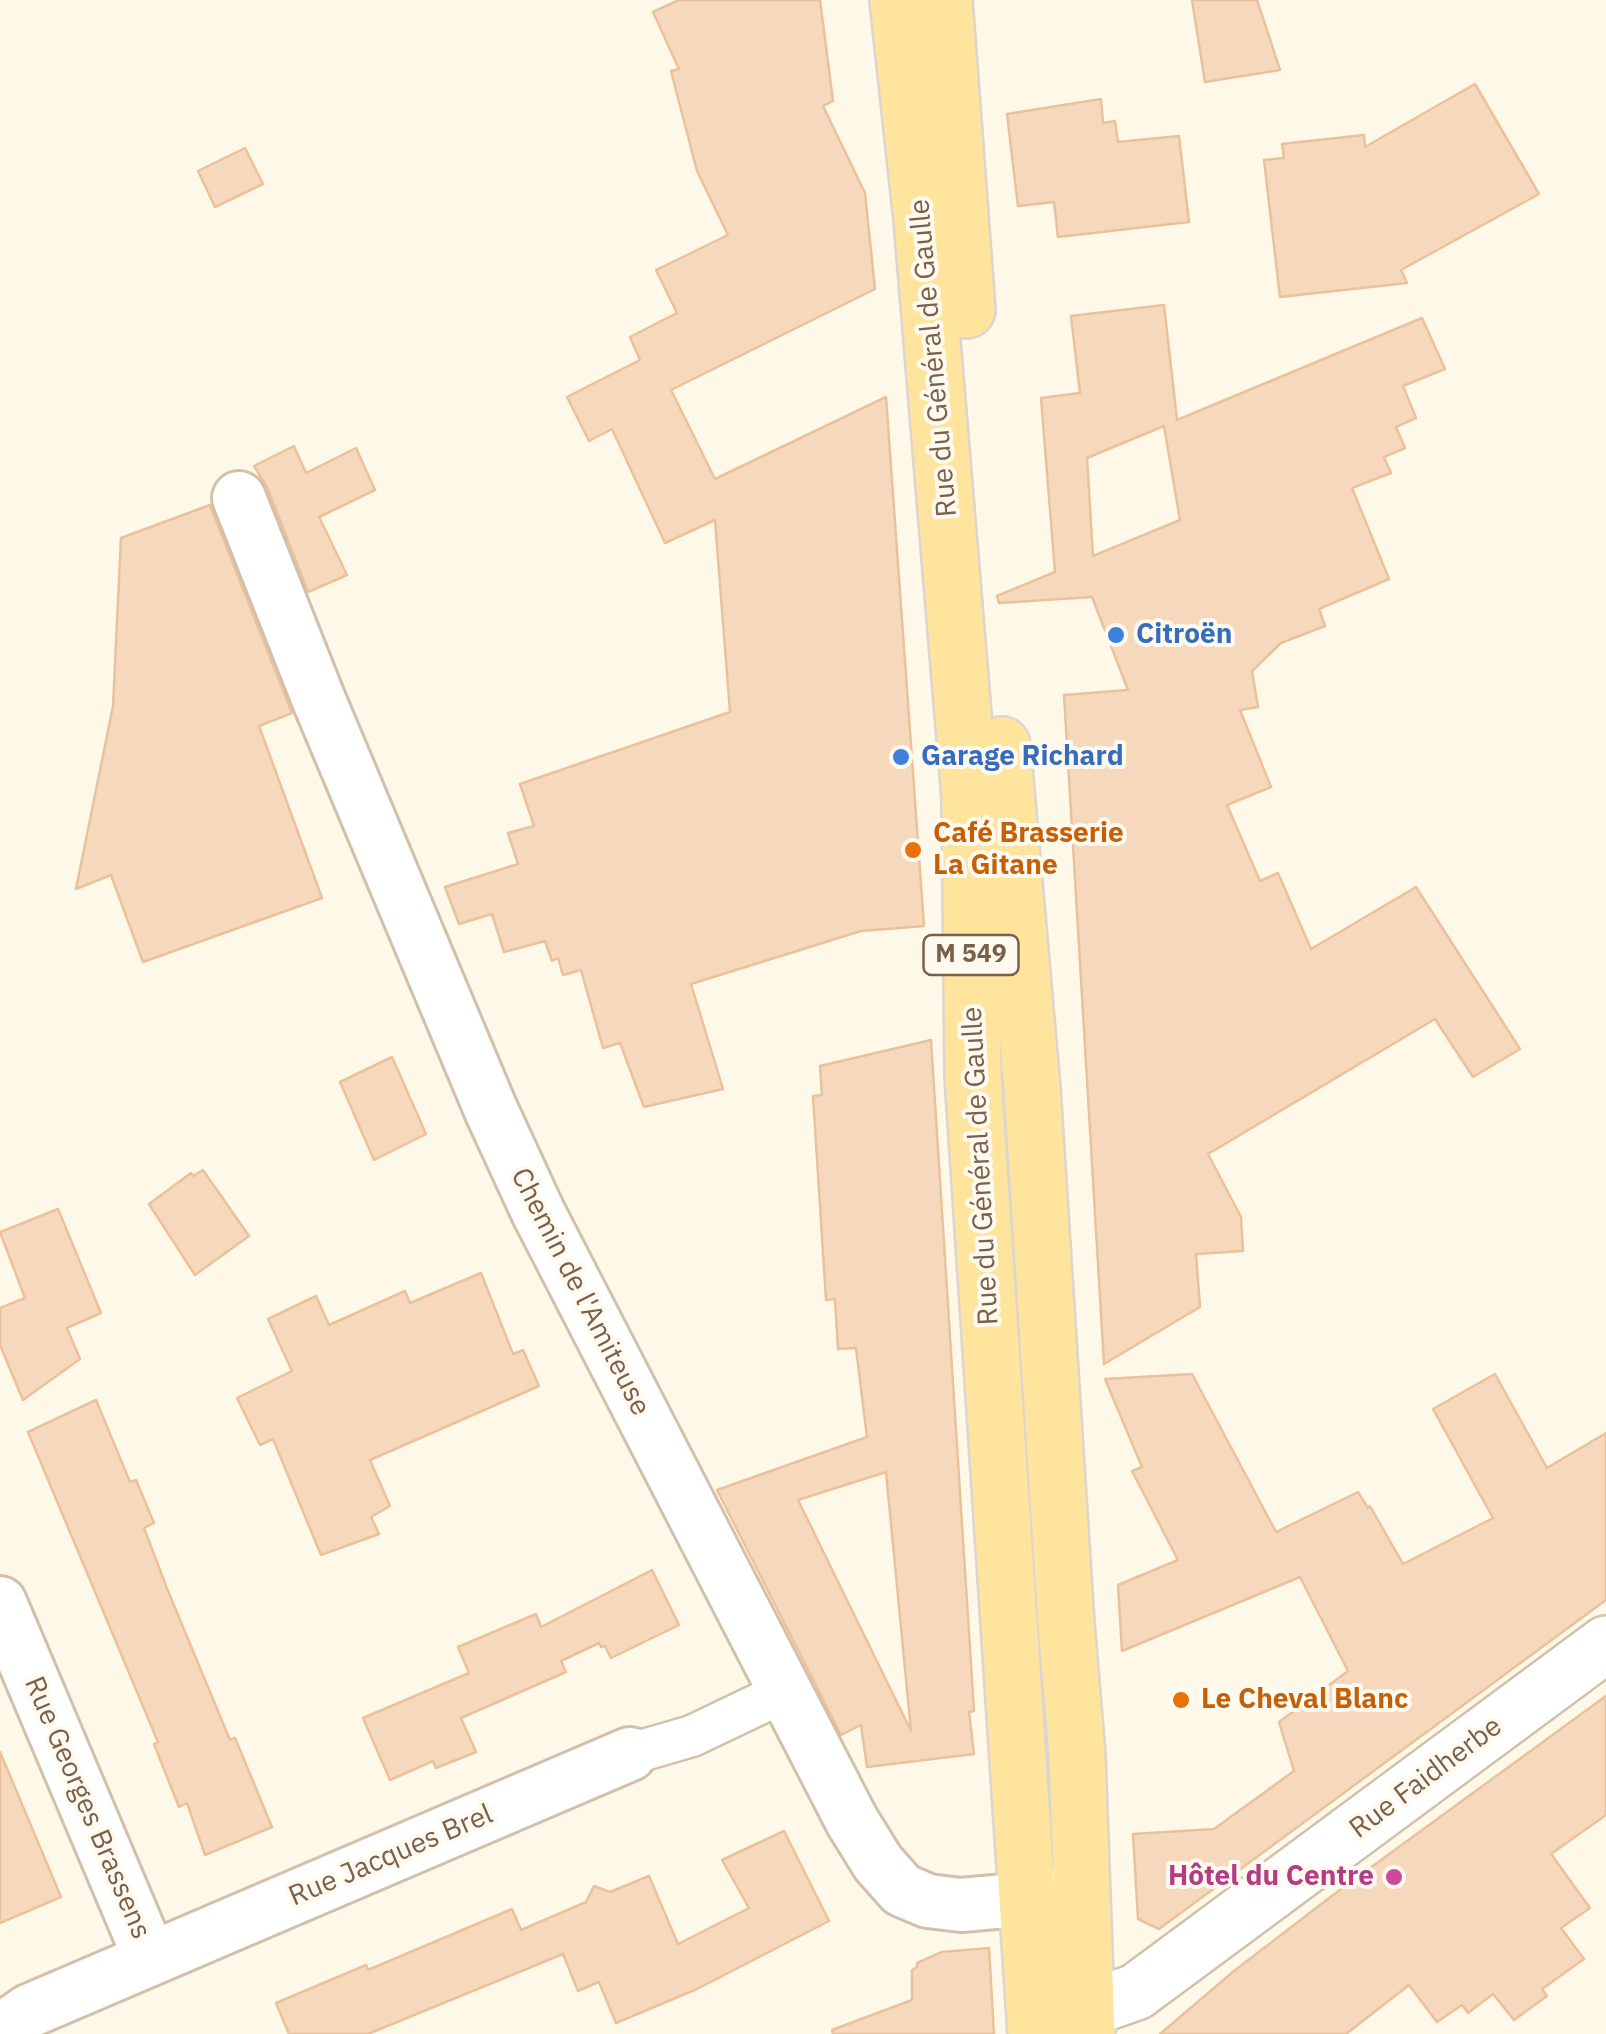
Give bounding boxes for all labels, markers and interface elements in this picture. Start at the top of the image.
street label: Rue du Général de Gaulle [903,198,965,518]
place label: Citroën [1136,618,1232,652]
marker: Citroën [1105,624,1127,646]
place label: Garage Richard [921,740,1124,774]
marker: Garage Richard [890,746,912,768]
place label: Café Brasserie La Gitane [933,817,1124,883]
marker: Café Brasserie La Gitane [902,839,924,861]
road number: M 549 [924,935,1018,975]
street label: Rue du Général de Gaulle [956,1006,1006,1326]
street label: Chemin de l'Amiteuse [503,1163,657,1421]
street label: Rue Georges Brassens [17,1672,157,1944]
place label: Le Cheval Blanc [1201,1683,1408,1717]
marker: Le Cheval Blanc [1170,1689,1192,1711]
street label: Rue Faidherbe [1343,1710,1509,1846]
street label: Rue Jacques Brel [284,1798,498,1914]
place label: Hôtel du Centre [1168,1860,1374,1894]
marker: Hôtel du Centre [1383,1866,1405,1888]

